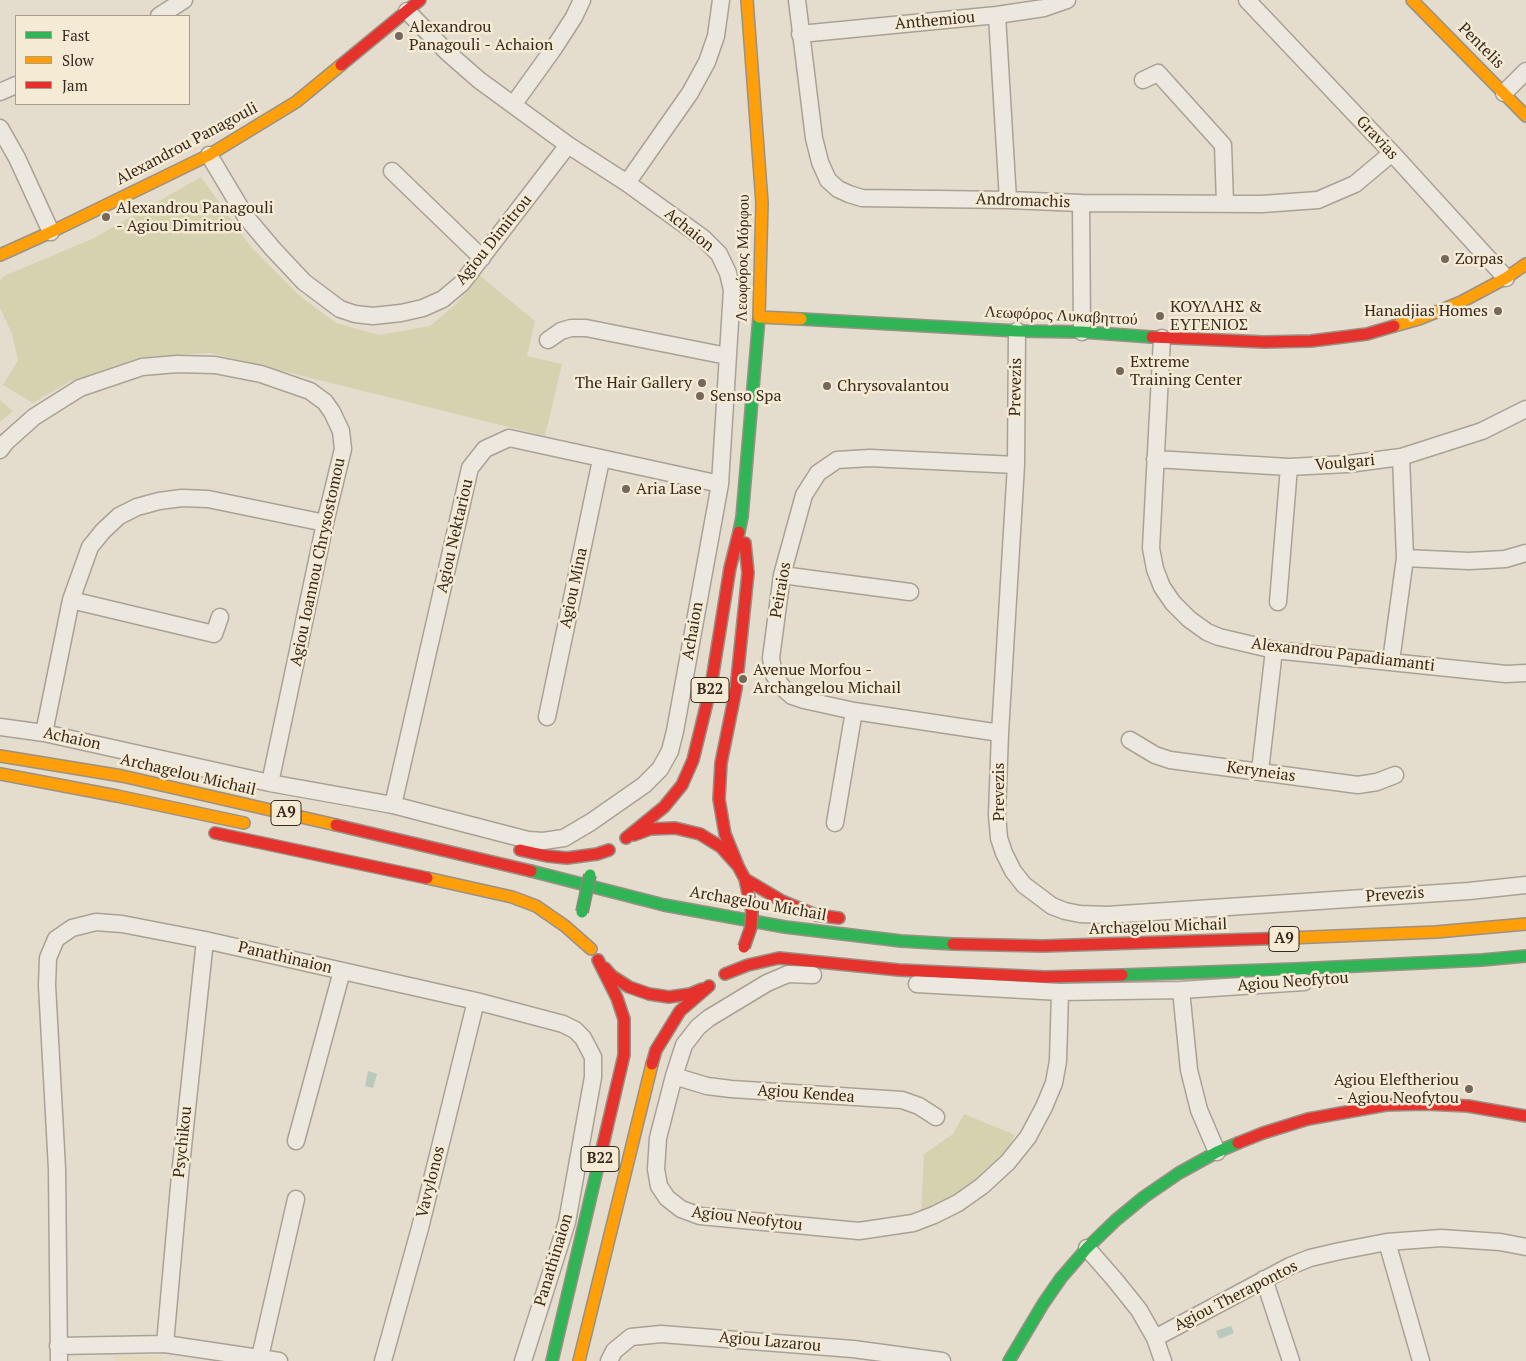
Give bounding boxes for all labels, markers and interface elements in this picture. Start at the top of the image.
street label: Anthemiou [894,8,976,34]
legend [15,15,190,105]
place label: Alexandrou Panagouli - Achaion [409,17,553,55]
street label: Pentelis [1454,19,1508,73]
text: Fast [62,25,90,45]
marker: Alexandrou Panagouli - Achaion [393,30,405,42]
text: Slow [62,50,94,70]
text: Jam [62,75,88,95]
street label: Alexandrou Panagouli [113,99,261,189]
street label: Gravias [1352,112,1402,164]
street label: Andromachis [975,190,1071,212]
street label: Agiou Dimitrou [452,191,536,289]
street label: Λεωφόρος Μόρφου [732,194,754,322]
place label: Alexandrou Panagouli - Agiou Dimitriou [116,198,274,236]
street label: Achaion [660,204,718,256]
marker: Alexandrou Panagouli - Agiou Dimitriou [100,211,112,223]
place label: Zorpas [1455,249,1503,269]
marker: Zorpas [1439,253,1451,265]
place label: ΚΟΥΛΛΗΣ & ΕΥΓΕΝΙΟΣ [1170,297,1262,335]
place label: Hanadjias Homes [1364,301,1488,321]
street label: Λεωφόρος Λυκαβηττού [984,302,1138,330]
marker: Hanadjias Homes [1492,305,1504,317]
marker: ΚΟΥΛΛΗΣ & ΕΥΓΕΝΙΟΣ [1154,310,1166,322]
place label: Extreme Training Center [1130,352,1242,390]
street label: Prevezis [1006,358,1026,416]
marker: Extreme Training Center [1114,365,1126,377]
place label: The Hair Gallery [575,373,692,393]
place label: Chrysovalantou [837,376,949,396]
marker: The Hair Gallery [696,377,708,389]
marker: Chrysovalantou [821,380,833,392]
place label: Senso Spa [710,386,782,406]
marker: Senso Spa [694,390,706,402]
street label: Voulgari [1314,451,1376,475]
street label: Agiou Ioannou Chrysostomou [287,456,349,668]
street label: Agiou Nektariou [433,477,477,595]
place label: Aria Lase [636,479,702,499]
marker: Aria Lase [620,483,632,495]
street label: Agiou Mina [556,546,592,630]
street label: Peiraios [767,560,795,620]
street label: Achaion [678,601,708,661]
street label: Alexandrou Papadiamanti [1250,634,1436,676]
place label: Avenue Morfou - Archangelou Michail [753,660,901,698]
marker: Avenue Morfou - Archangelou Michail [737,673,749,685]
road number: B22 [691,678,729,702]
street label: Achaion [41,724,103,754]
street label: Archagelou Michail [118,750,258,800]
street label: Keryneias [1225,758,1297,786]
street label: Prevezis [989,763,1009,821]
road number: A9 [271,800,301,826]
street label: Archagelou Michail [688,883,828,925]
street label: Prevezis [1365,883,1425,907]
street label: Archagelou Michail [1088,915,1228,939]
road number: A9 [1269,926,1299,952]
street label: Panathinaion [236,938,334,978]
street label: Agiou Neofytou [1237,969,1349,995]
place label: Agiou Eleftheriou - Agiou Neofytou [1334,1070,1459,1108]
street label: Agiou Kendea [757,1081,855,1107]
marker: Agiou Eleftheriou - Agiou Neofytou [1463,1083,1475,1095]
street label: Psychikou [170,1105,196,1179]
street label: Vavylonos [413,1144,449,1220]
road number: B22 [581,1146,619,1172]
street label: Agiou Neofytou [690,1203,804,1235]
street label: Panathinaion [531,1211,577,1309]
street label: Agiou Therapontos [1171,1257,1301,1335]
street label: Agiou Lazarou [718,1328,822,1356]

